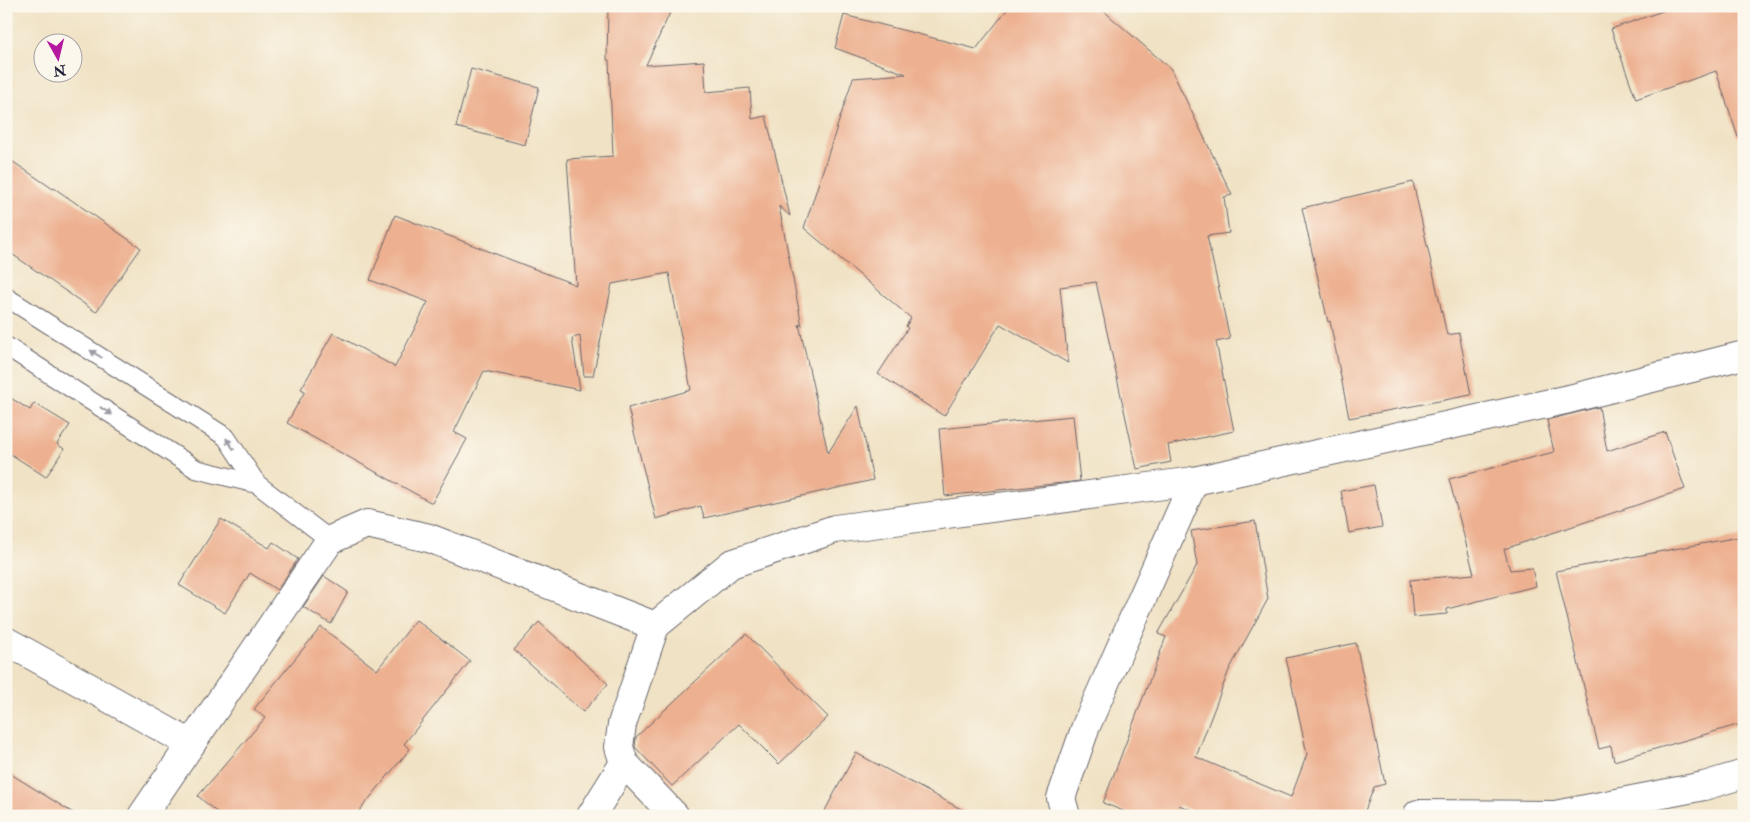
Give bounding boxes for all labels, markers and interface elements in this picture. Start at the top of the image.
north arrow [32,32,82,82]
text: N [52,61,68,80]
one-way arrow [89,349,102,358]
one-way arrow [99,406,113,415]
one-way arrow [225,437,235,450]

